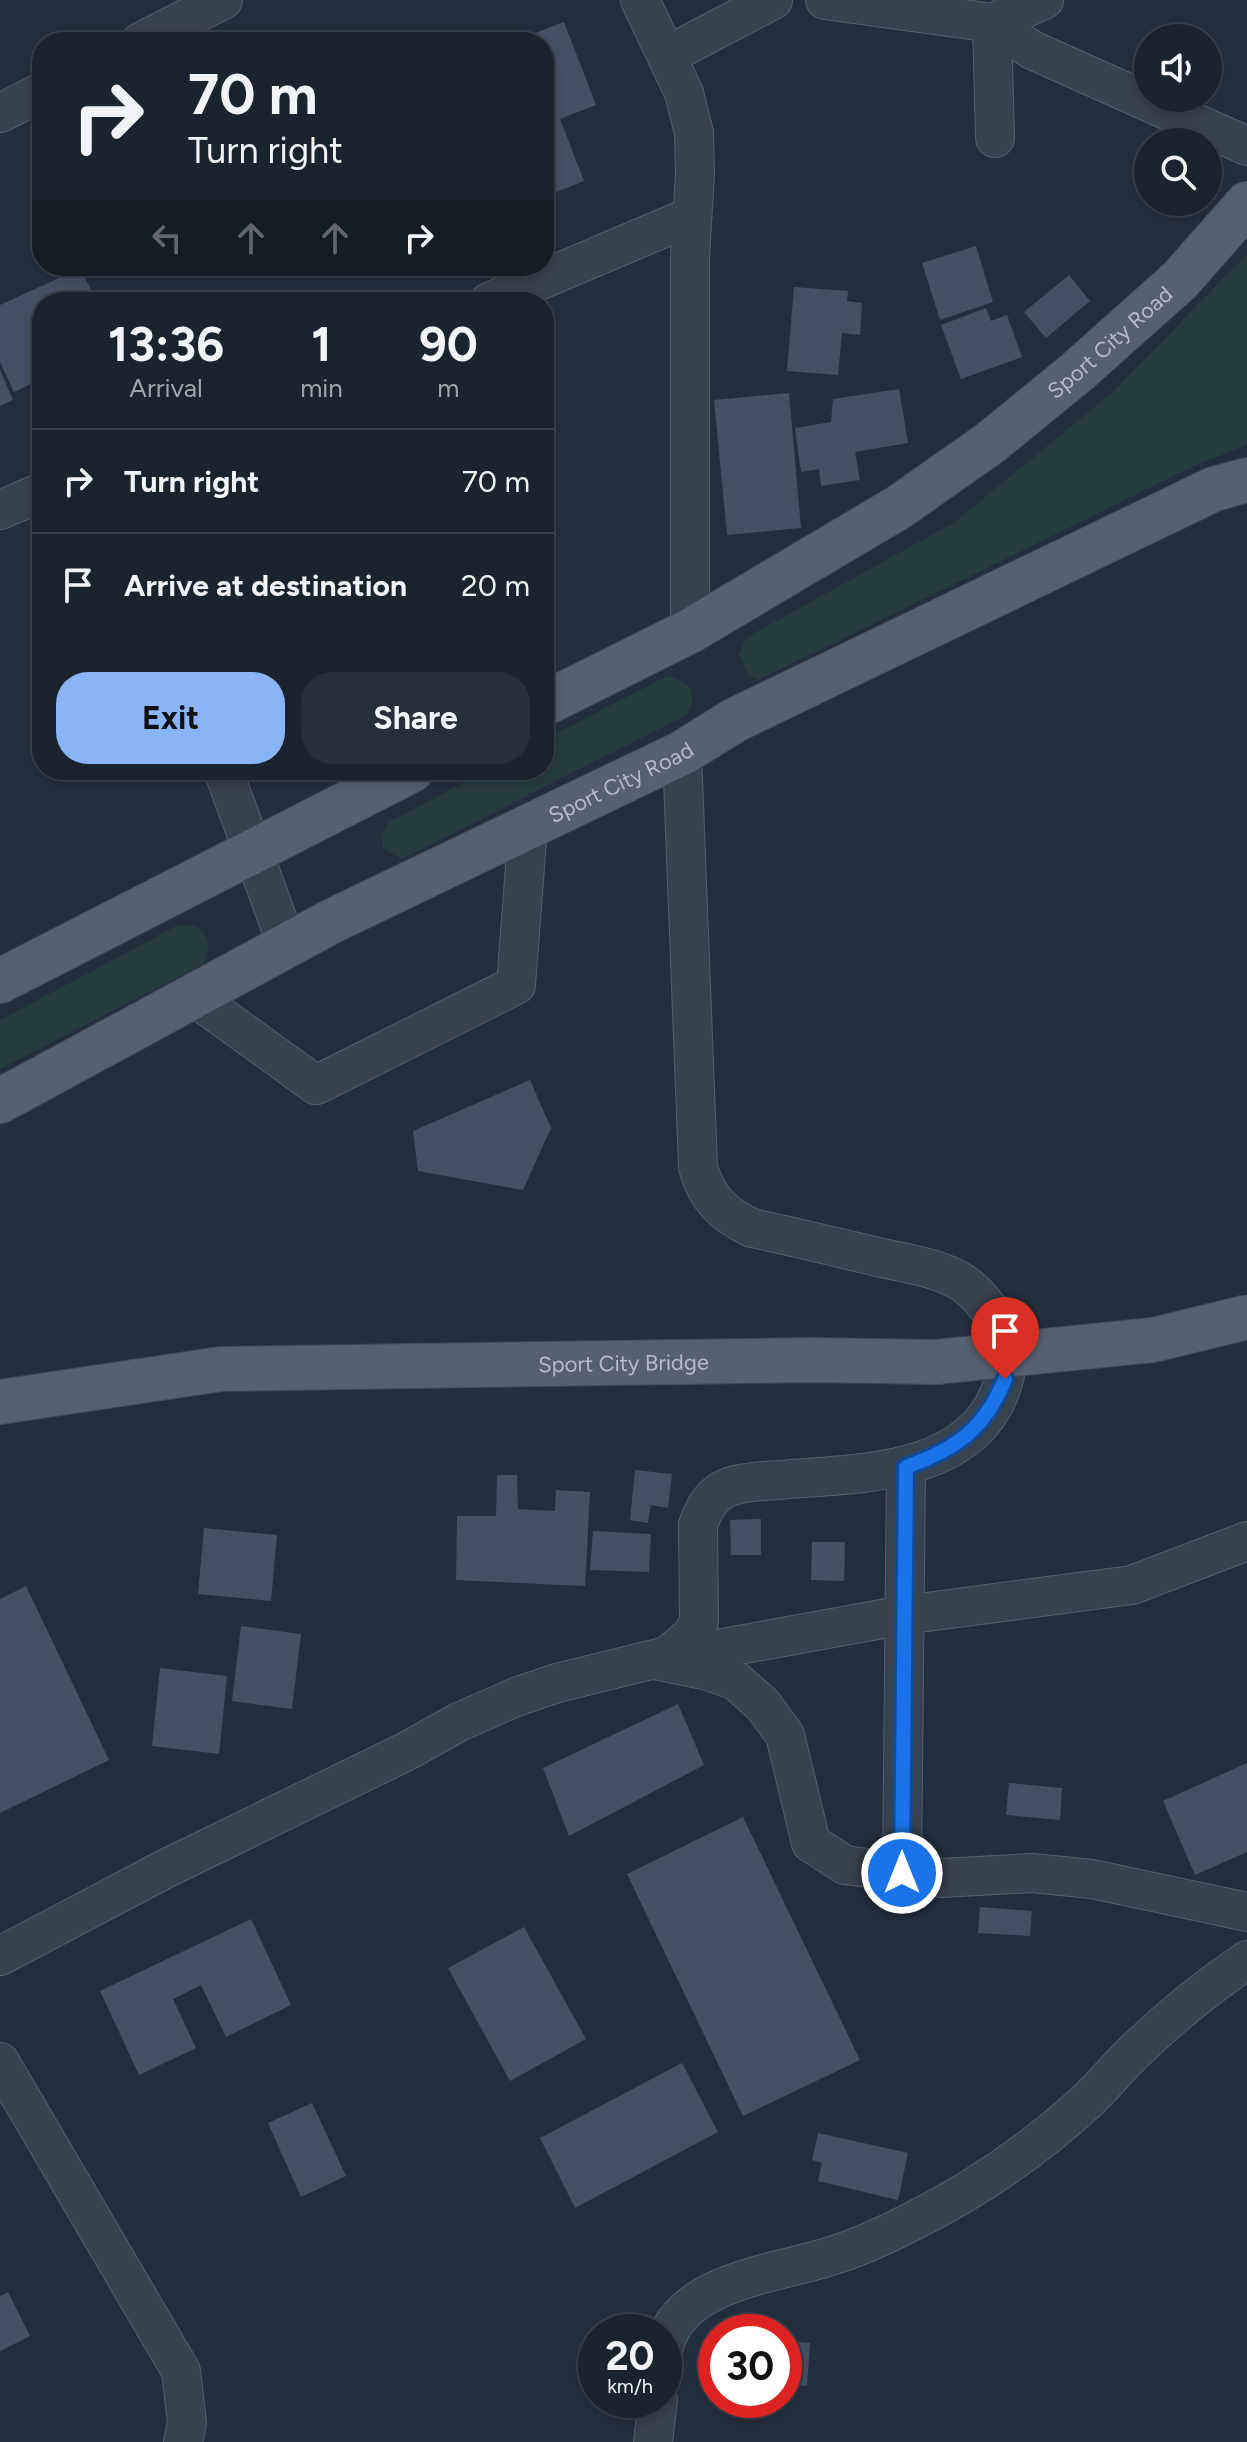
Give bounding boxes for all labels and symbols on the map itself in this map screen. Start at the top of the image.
street label: Sport City Road [1042,280,1178,404]
street label: Sport City Road [544,736,698,829]
pin [971,1297,1039,1379]
street label: Sport City Bridge [538,1348,709,1378]
position arrow [860,1831,944,1915]
speed limit sign: 30 [698,2314,802,2418]

